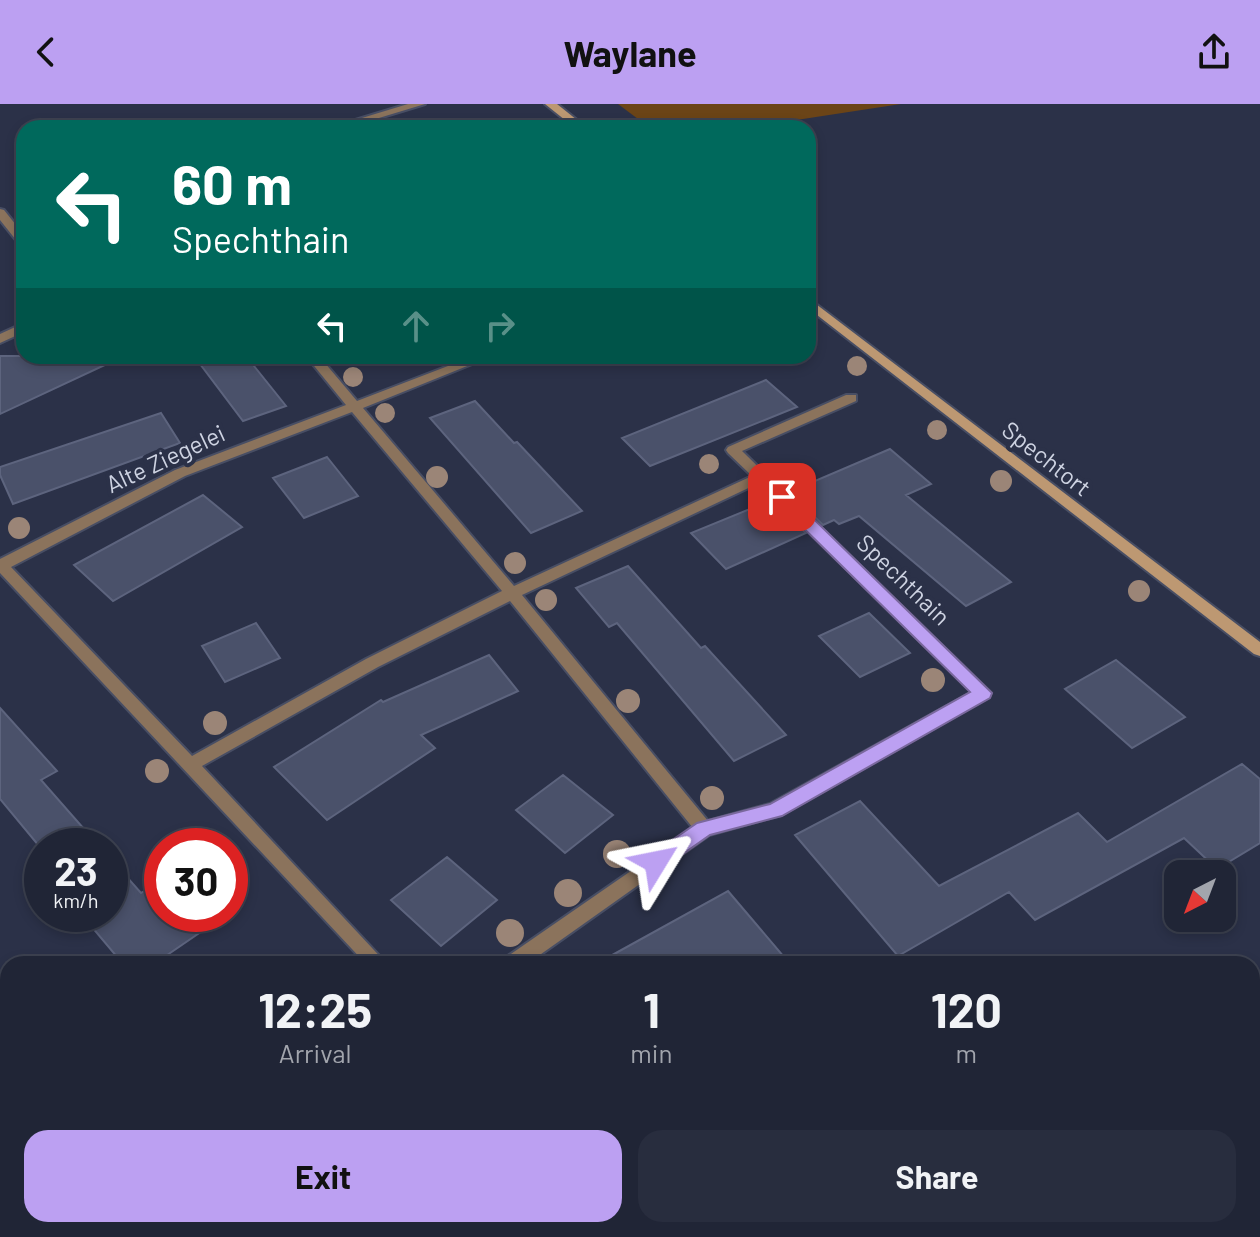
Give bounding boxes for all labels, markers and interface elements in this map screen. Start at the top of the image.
icon: back [24,30,68,74]
icon: share [1192,30,1236,74]
text: Waylane [563,31,697,74]
text: 60 m [172,149,292,216]
icon: left [40,152,144,256]
text: Spechthain [172,217,349,260]
icon: left [310,304,354,348]
icon: ahead [394,304,438,348]
icon: right [478,304,522,348]
street label: Spechtort [997,414,1097,502]
street label: Alte Ziegelei [101,418,229,498]
pin [748,463,816,531]
icon: arrive [760,475,804,519]
street label: Spechthain [851,527,957,631]
position arrow [614,820,698,904]
speed limit sign: 30 [144,828,248,932]
text: 23 [54,846,98,894]
north arrow [1164,860,1236,932]
map controls [1164,860,1236,932]
text: km/h [53,888,99,912]
text: 12:25 [258,980,372,1038]
text: 1 [643,980,660,1038]
text: 120 [931,980,1002,1038]
text: Arrival [279,1037,352,1068]
text: min [630,1037,673,1068]
text: m [956,1037,977,1068]
button: Exit [24,1130,622,1222]
button: Share [638,1130,1236,1222]

